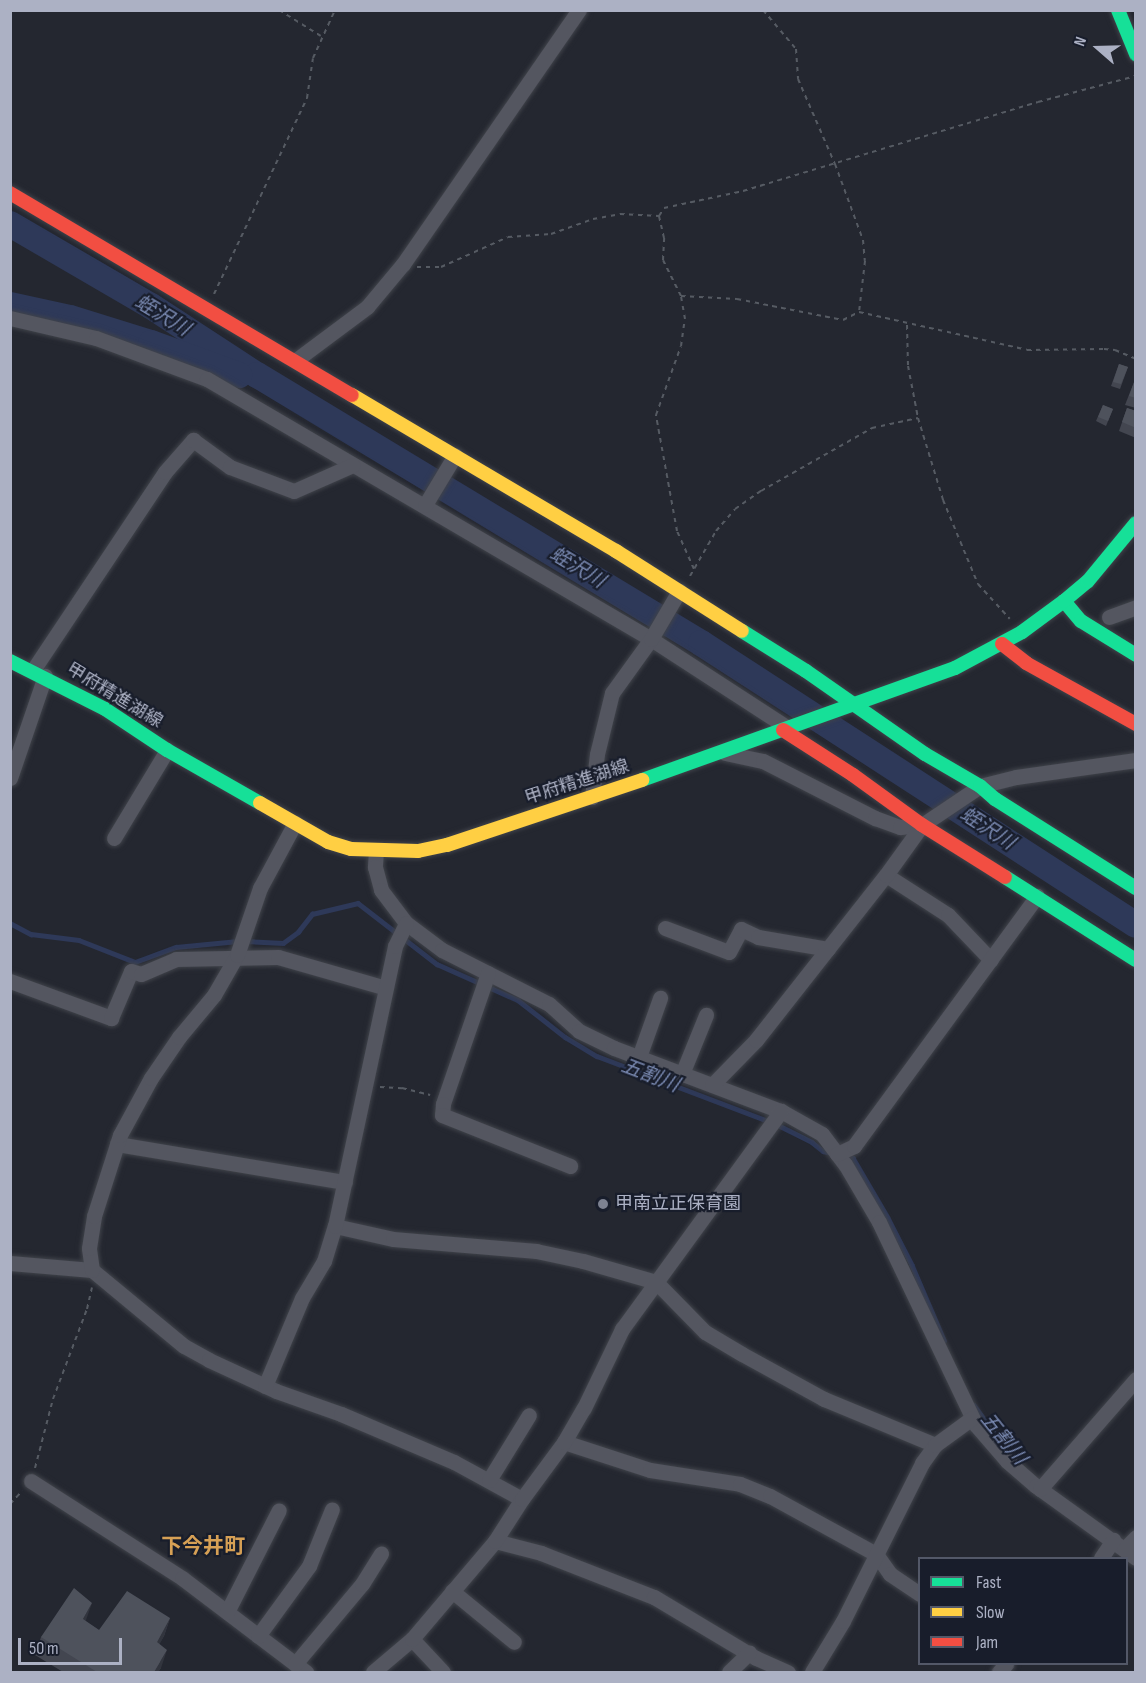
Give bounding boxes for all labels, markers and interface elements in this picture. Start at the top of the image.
north arrow [1068,18,1128,78]
text: N [1070,34,1091,49]
water label: 蛭沢川 [130,290,194,342]
water label: 蛭沢川 [545,542,609,594]
street label: 甲府精進湖線 [62,659,166,733]
street label: 甲府精進湖線 [522,756,632,810]
water label: 蛭沢川 [955,803,1019,855]
water label: 五割川 [618,1054,682,1098]
place label: 甲南立正保育園 [615,1193,741,1215]
marker: 甲南立正保育園 [596,1197,610,1211]
water label: 五割川 [975,1408,1031,1470]
district label: 下今井町 [161,1534,245,1560]
legend [918,1557,1128,1665]
text: Fast [976,1572,1001,1593]
text: Slow [976,1602,1005,1623]
scale bar [21,1626,124,1664]
text: Jam [976,1632,998,1653]
text: 50 m [29,1638,59,1659]

